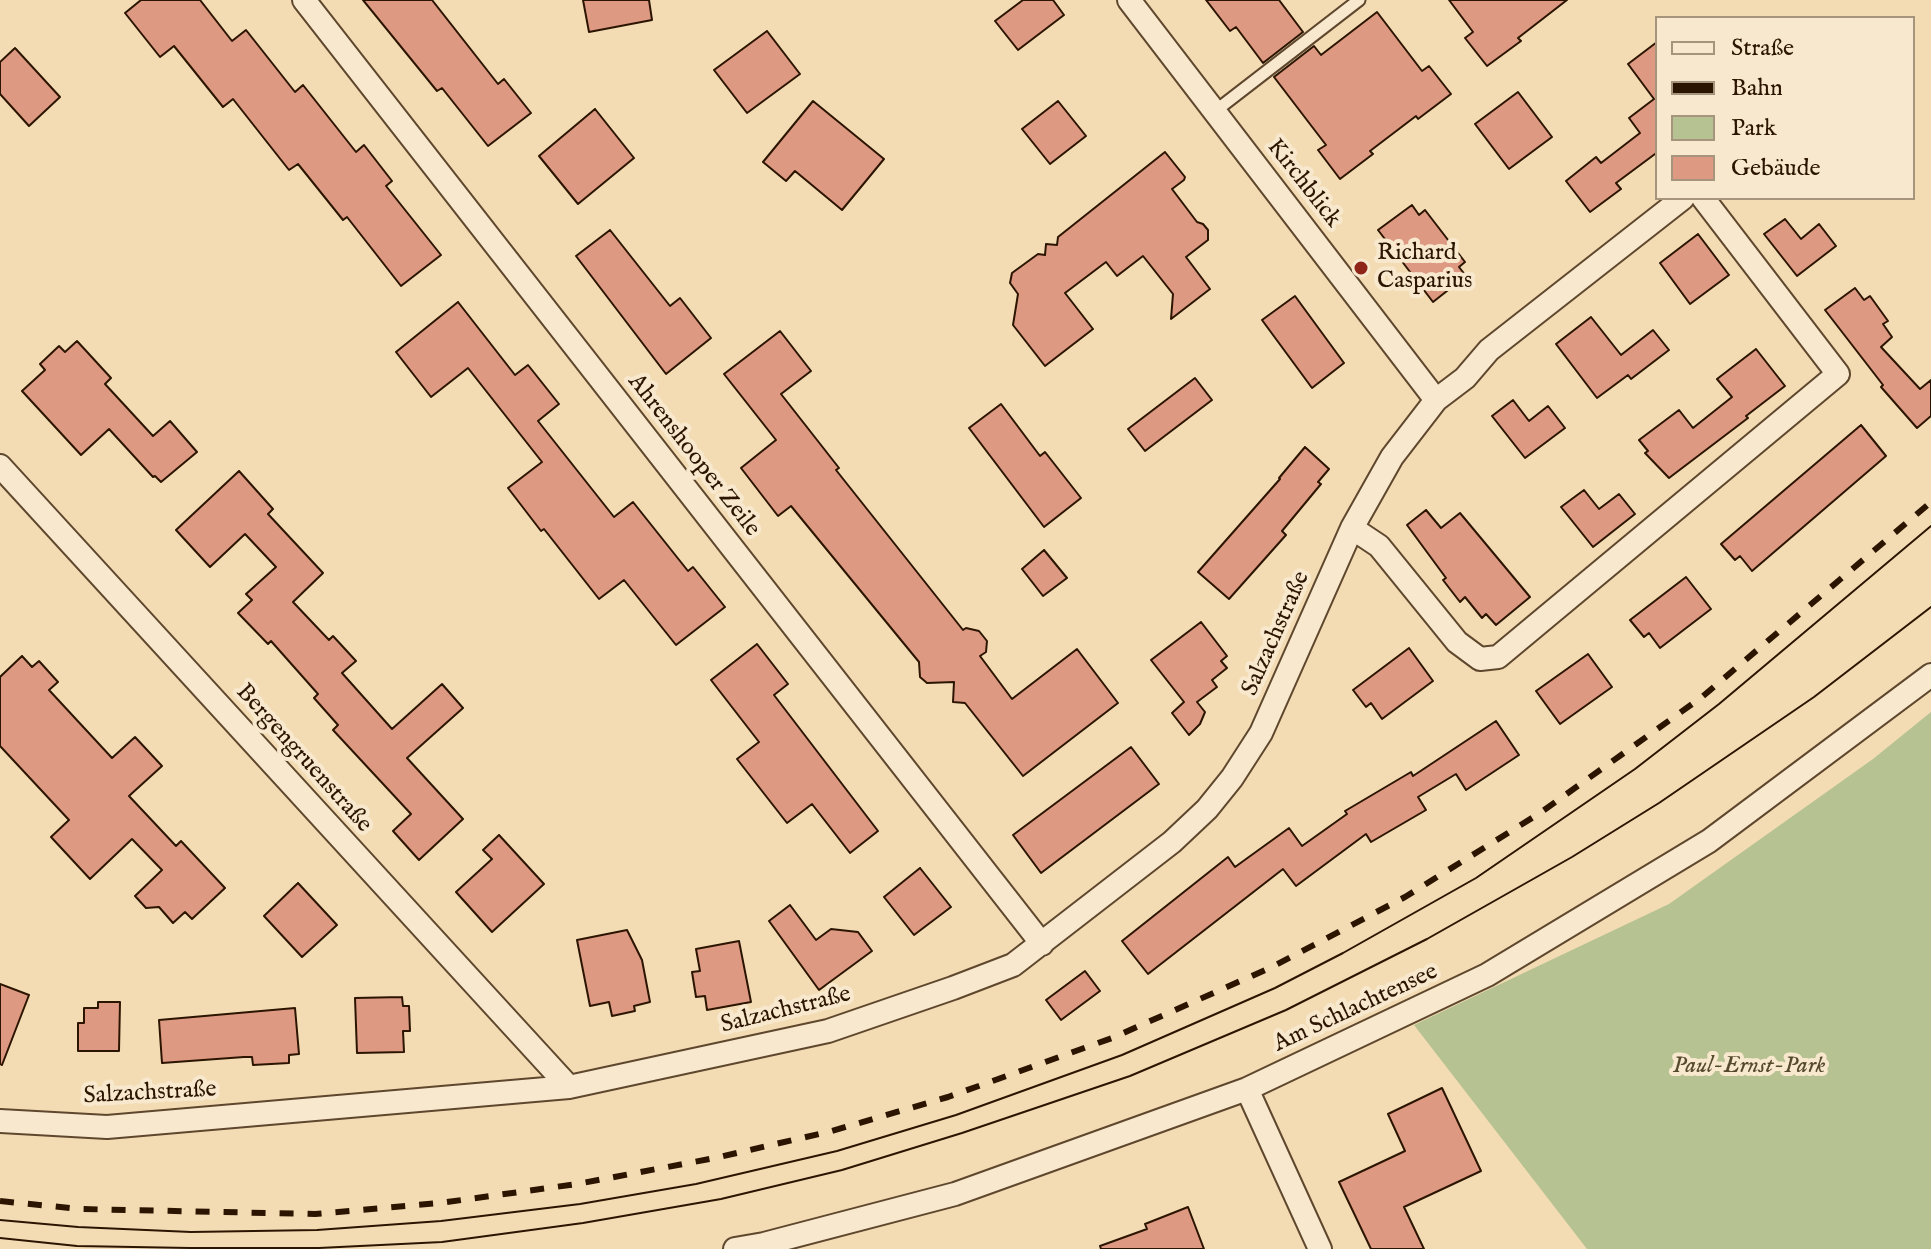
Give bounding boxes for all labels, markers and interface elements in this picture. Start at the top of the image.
legend [1655,16,1915,200]
text: Straße [1731,33,1794,64]
text: Bahn [1731,73,1783,104]
text: Park [1731,113,1777,144]
street label: Kirchblick [1260,134,1346,234]
text: Gebäude [1731,153,1821,184]
place label: Richard Casparius [1377,240,1472,296]
marker: Richard Casparius [1352,259,1370,277]
street label: Ahrenshooper Zeile [621,369,765,543]
street label: Salzachstraße [1237,567,1317,701]
street label: Bergengruenstraße [229,679,377,839]
street label: Am Schlachtensee [1269,958,1443,1060]
street label: Salzachstraße [718,981,854,1041]
park label: Paul-Ernst-Park [1673,1053,1825,1081]
street label: Salzachstraße [83,1076,217,1112]

